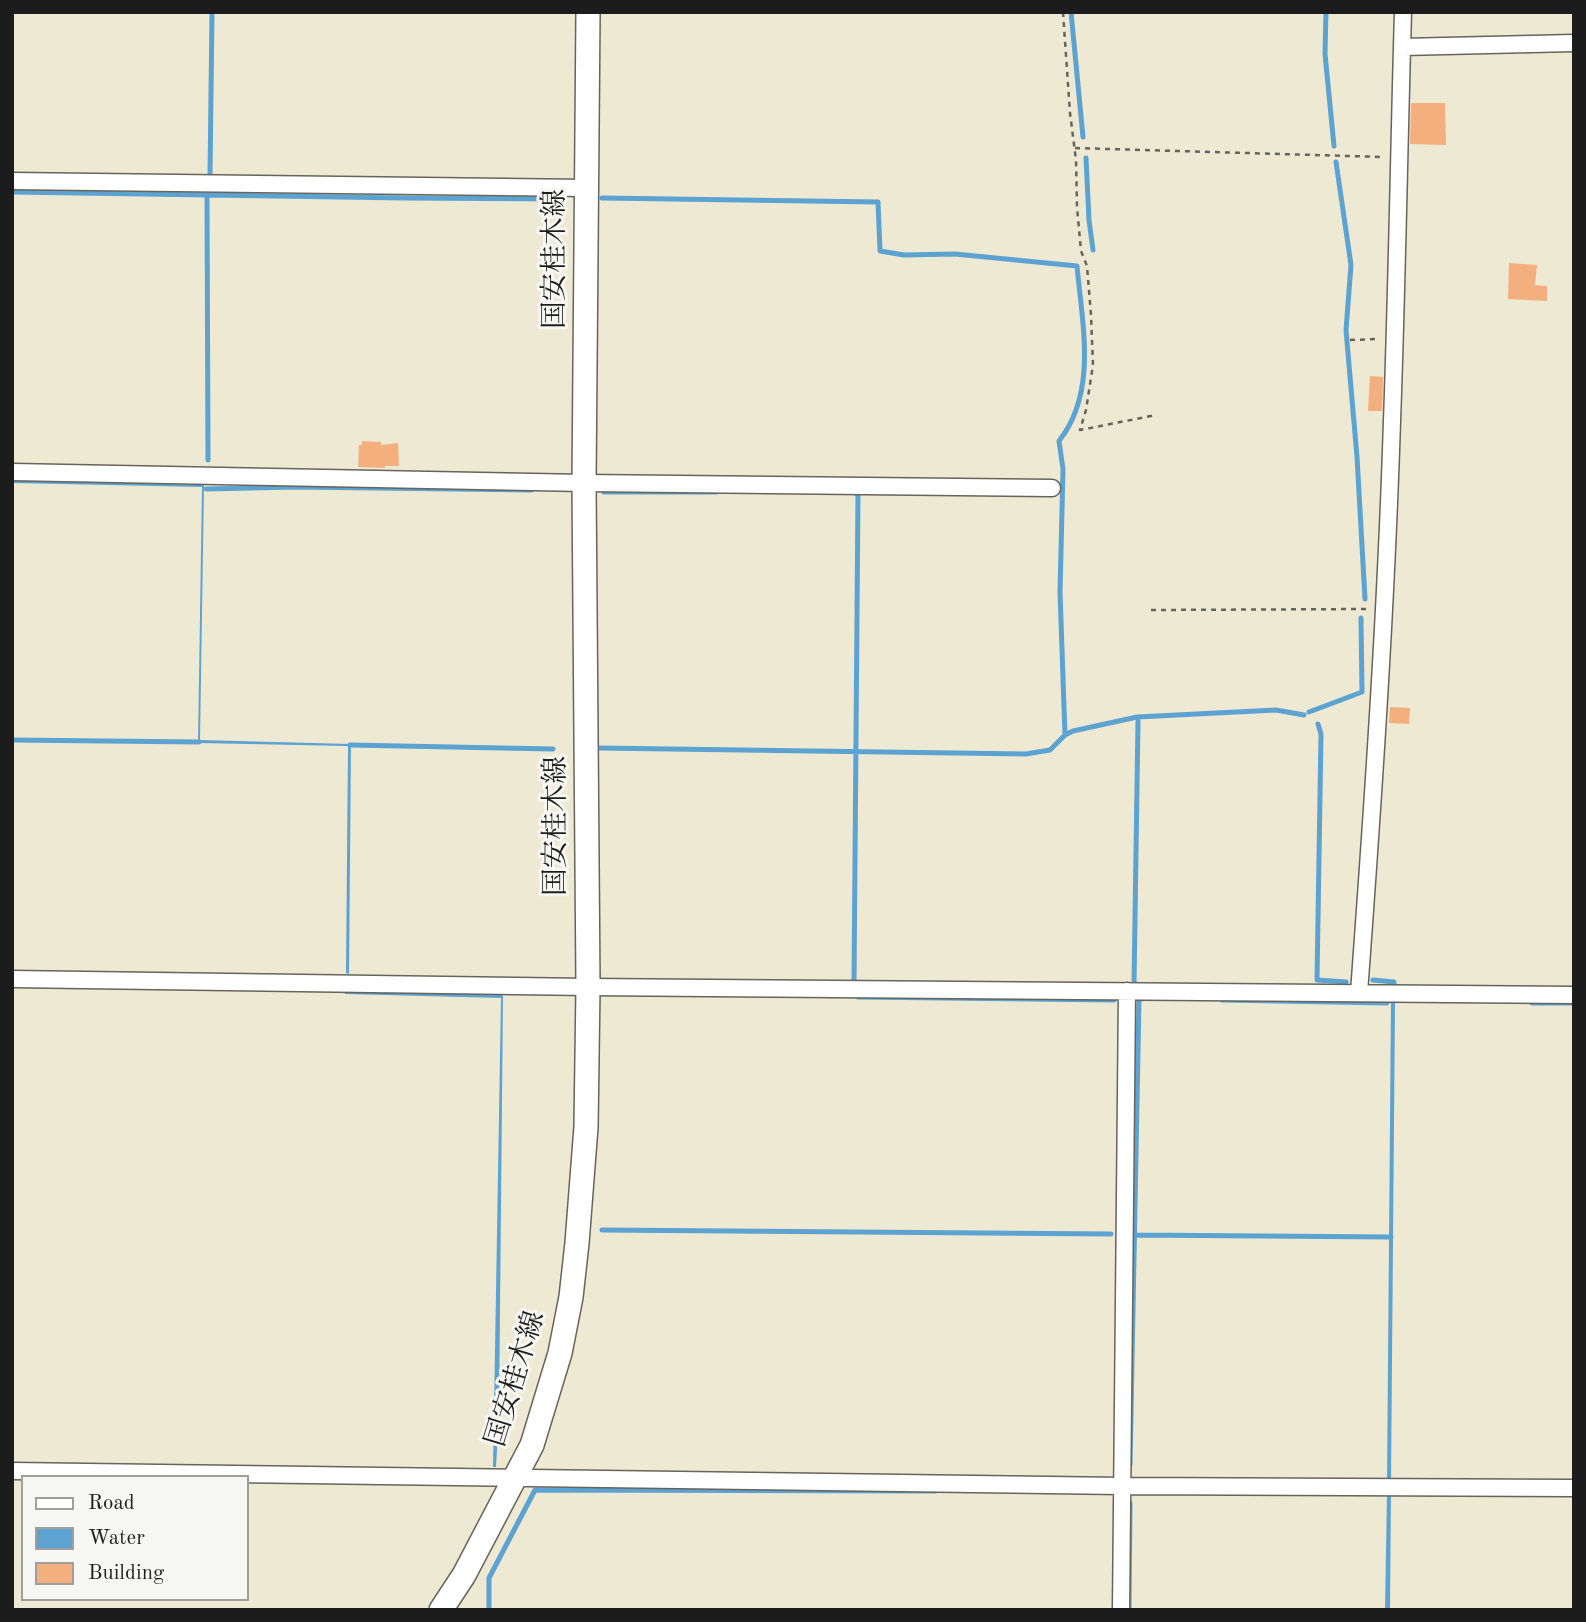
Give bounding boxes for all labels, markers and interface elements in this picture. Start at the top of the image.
street label: 国安桂木線 [539,189,573,329]
street label: 国安桂木線 [540,756,574,896]
street label: 国安桂木線 [479,1307,553,1451]
legend [21,1475,248,1601]
text: Road [88,1493,135,1514]
text: Water [88,1528,145,1549]
text: Building [88,1563,164,1584]

